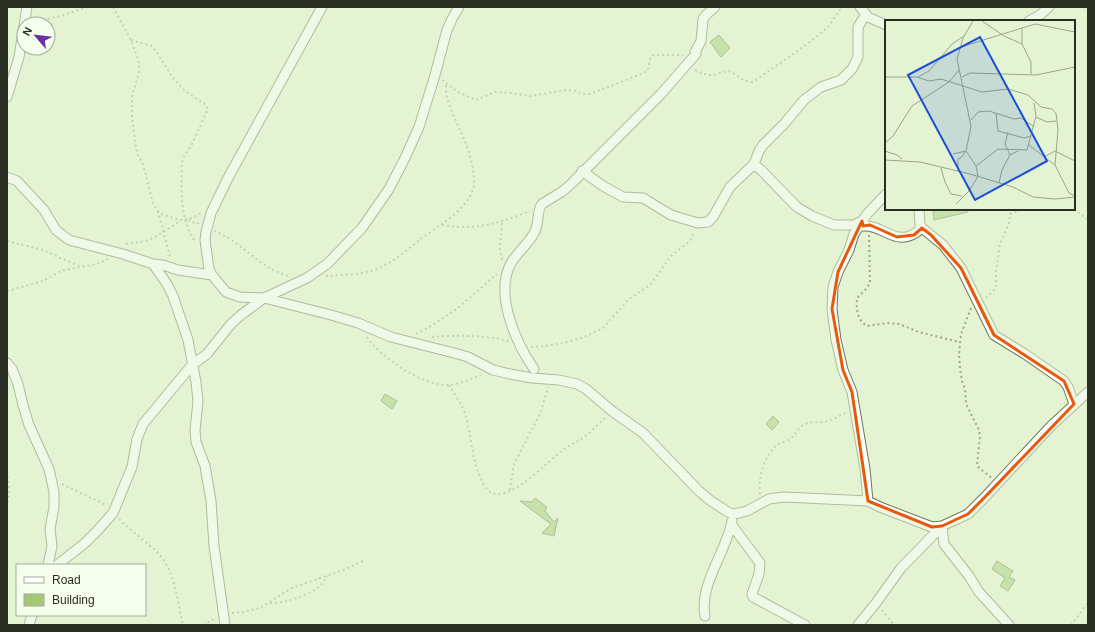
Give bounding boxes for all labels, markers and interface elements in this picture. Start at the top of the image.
north arrow [16,16,56,56]
inset map [885,20,1075,210]
text: N [20,25,34,38]
legend [16,564,146,616]
text: Road [52,573,81,587]
text: Building [52,593,95,607]

